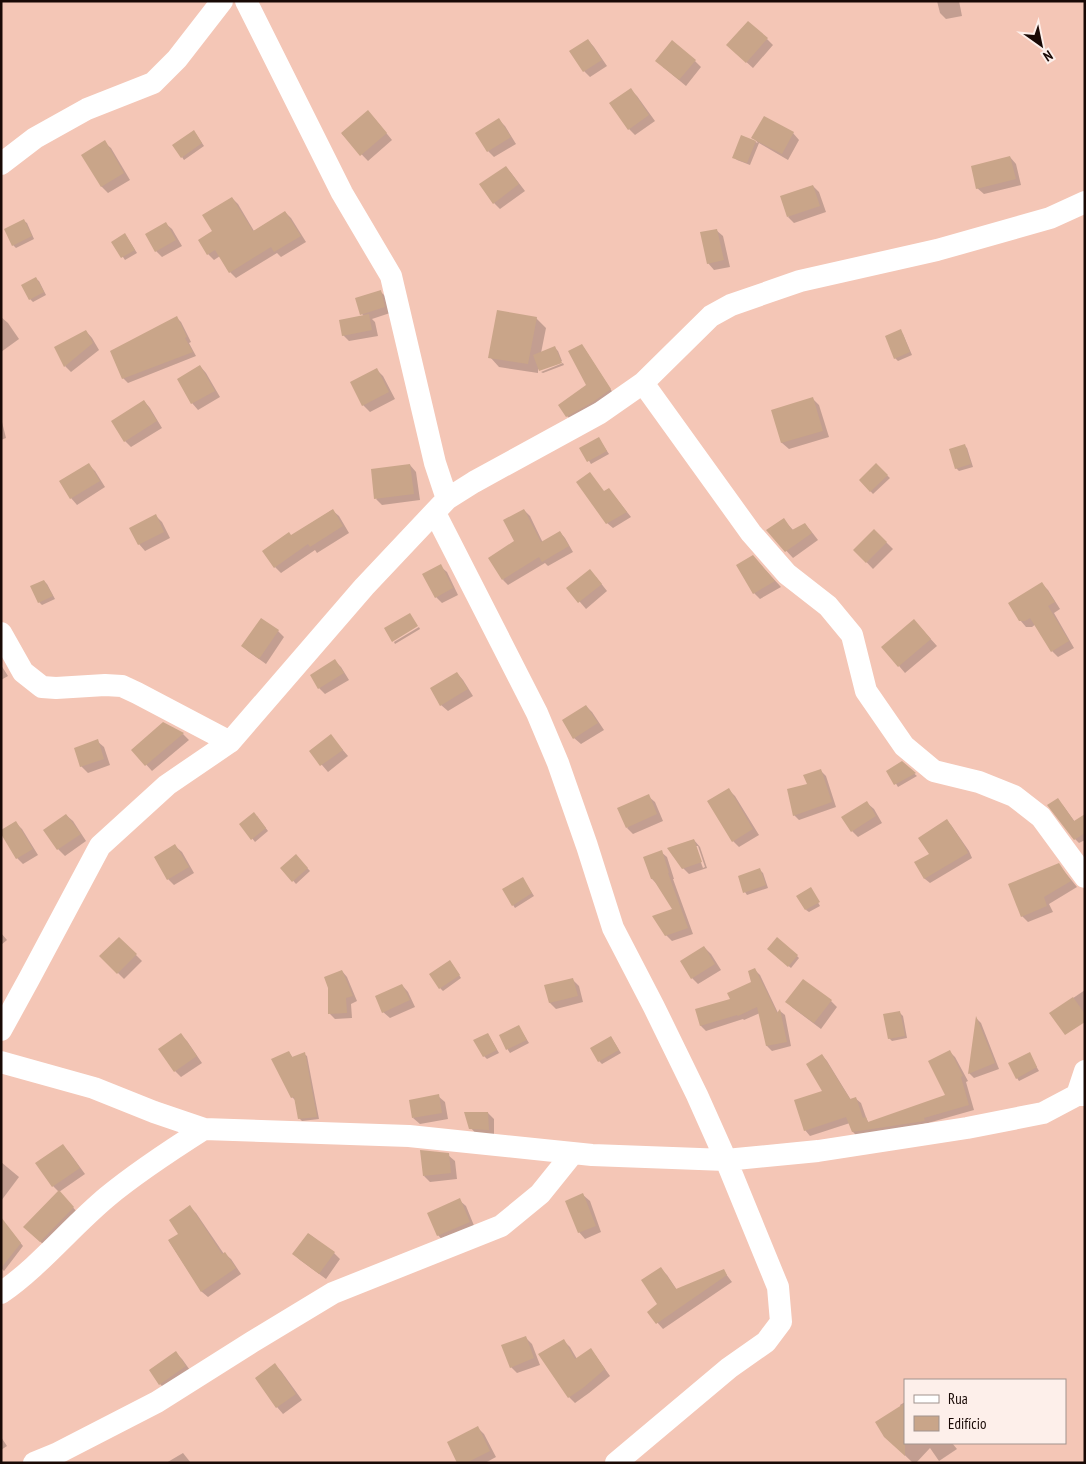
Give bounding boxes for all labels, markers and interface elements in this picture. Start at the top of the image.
north arrow [1016,20,1066,70]
text: N [1040,46,1056,66]
legend [904,1379,1066,1444]
text: Rua [948,1389,968,1408]
text: Edifício [948,1414,986,1433]

